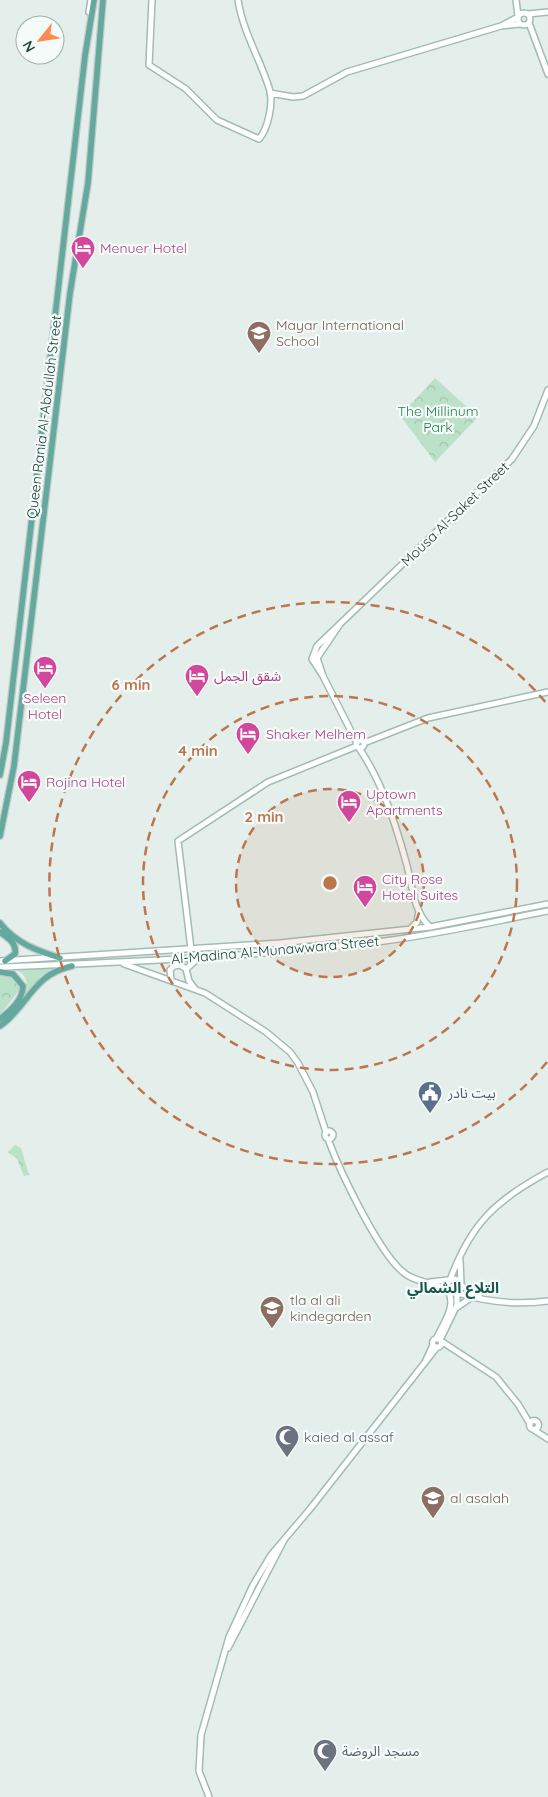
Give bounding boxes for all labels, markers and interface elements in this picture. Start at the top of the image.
north arrow [15,15,65,65]
text: N [18,38,39,55]
hotel icon: Menuer Hotel [70,235,96,269]
place label: Menuer Hotel [100,239,187,257]
street label: Queen Rania Al-Abdullah Street [23,314,65,520]
place label: Mayar International School [276,316,404,350]
school or university icon: Mayar International School [246,320,272,354]
park label: The Millinum Park [398,402,478,436]
street label: Mousa Al-Saket Street [397,458,513,570]
hotel icon: Seleen Hotel [32,655,58,689]
hotel icon: شقق الجمل [184,663,210,697]
place label: شقق الجمل [214,667,281,686]
text: 6 min [112,675,150,694]
place label: Seleen Hotel [24,689,66,723]
hotel icon: Shaker Melhem [235,721,261,755]
place label: Shaker Melhem [266,725,366,743]
text: 4 min [178,741,218,760]
hotel icon: Rojina Hotel [16,769,42,803]
place label: Rojina Hotel [46,773,125,791]
place label: Uptown Apartments [366,785,443,819]
hotel icon: Uptown Apartments [336,789,362,823]
text: 2 min [244,807,284,826]
place label: City Rose Hotel Suites [382,870,458,904]
centre of rings [321,874,339,892]
hotel icon: City Rose Hotel Suites [352,874,378,908]
street label: Al-Madina Al-Munawwara Street [170,932,380,968]
public building icon: بيت نادر [417,1080,443,1114]
place label: بيت نادر [447,1084,496,1102]
district label: التلاع الشمالي [407,1278,499,1299]
place label: tla al ali kindegarden [290,1291,372,1325]
school or university icon: tla al ali kindegarden [259,1295,285,1329]
mosque icon: kaied al assaf [274,1424,300,1458]
place label: kaied al assaf [304,1428,394,1446]
school or university icon: al asalah [420,1485,446,1519]
place label: al asalah [450,1489,509,1507]
mosque icon: مسجد الروضة [312,1738,338,1772]
place label: مسجد الروضة [342,1742,420,1760]

